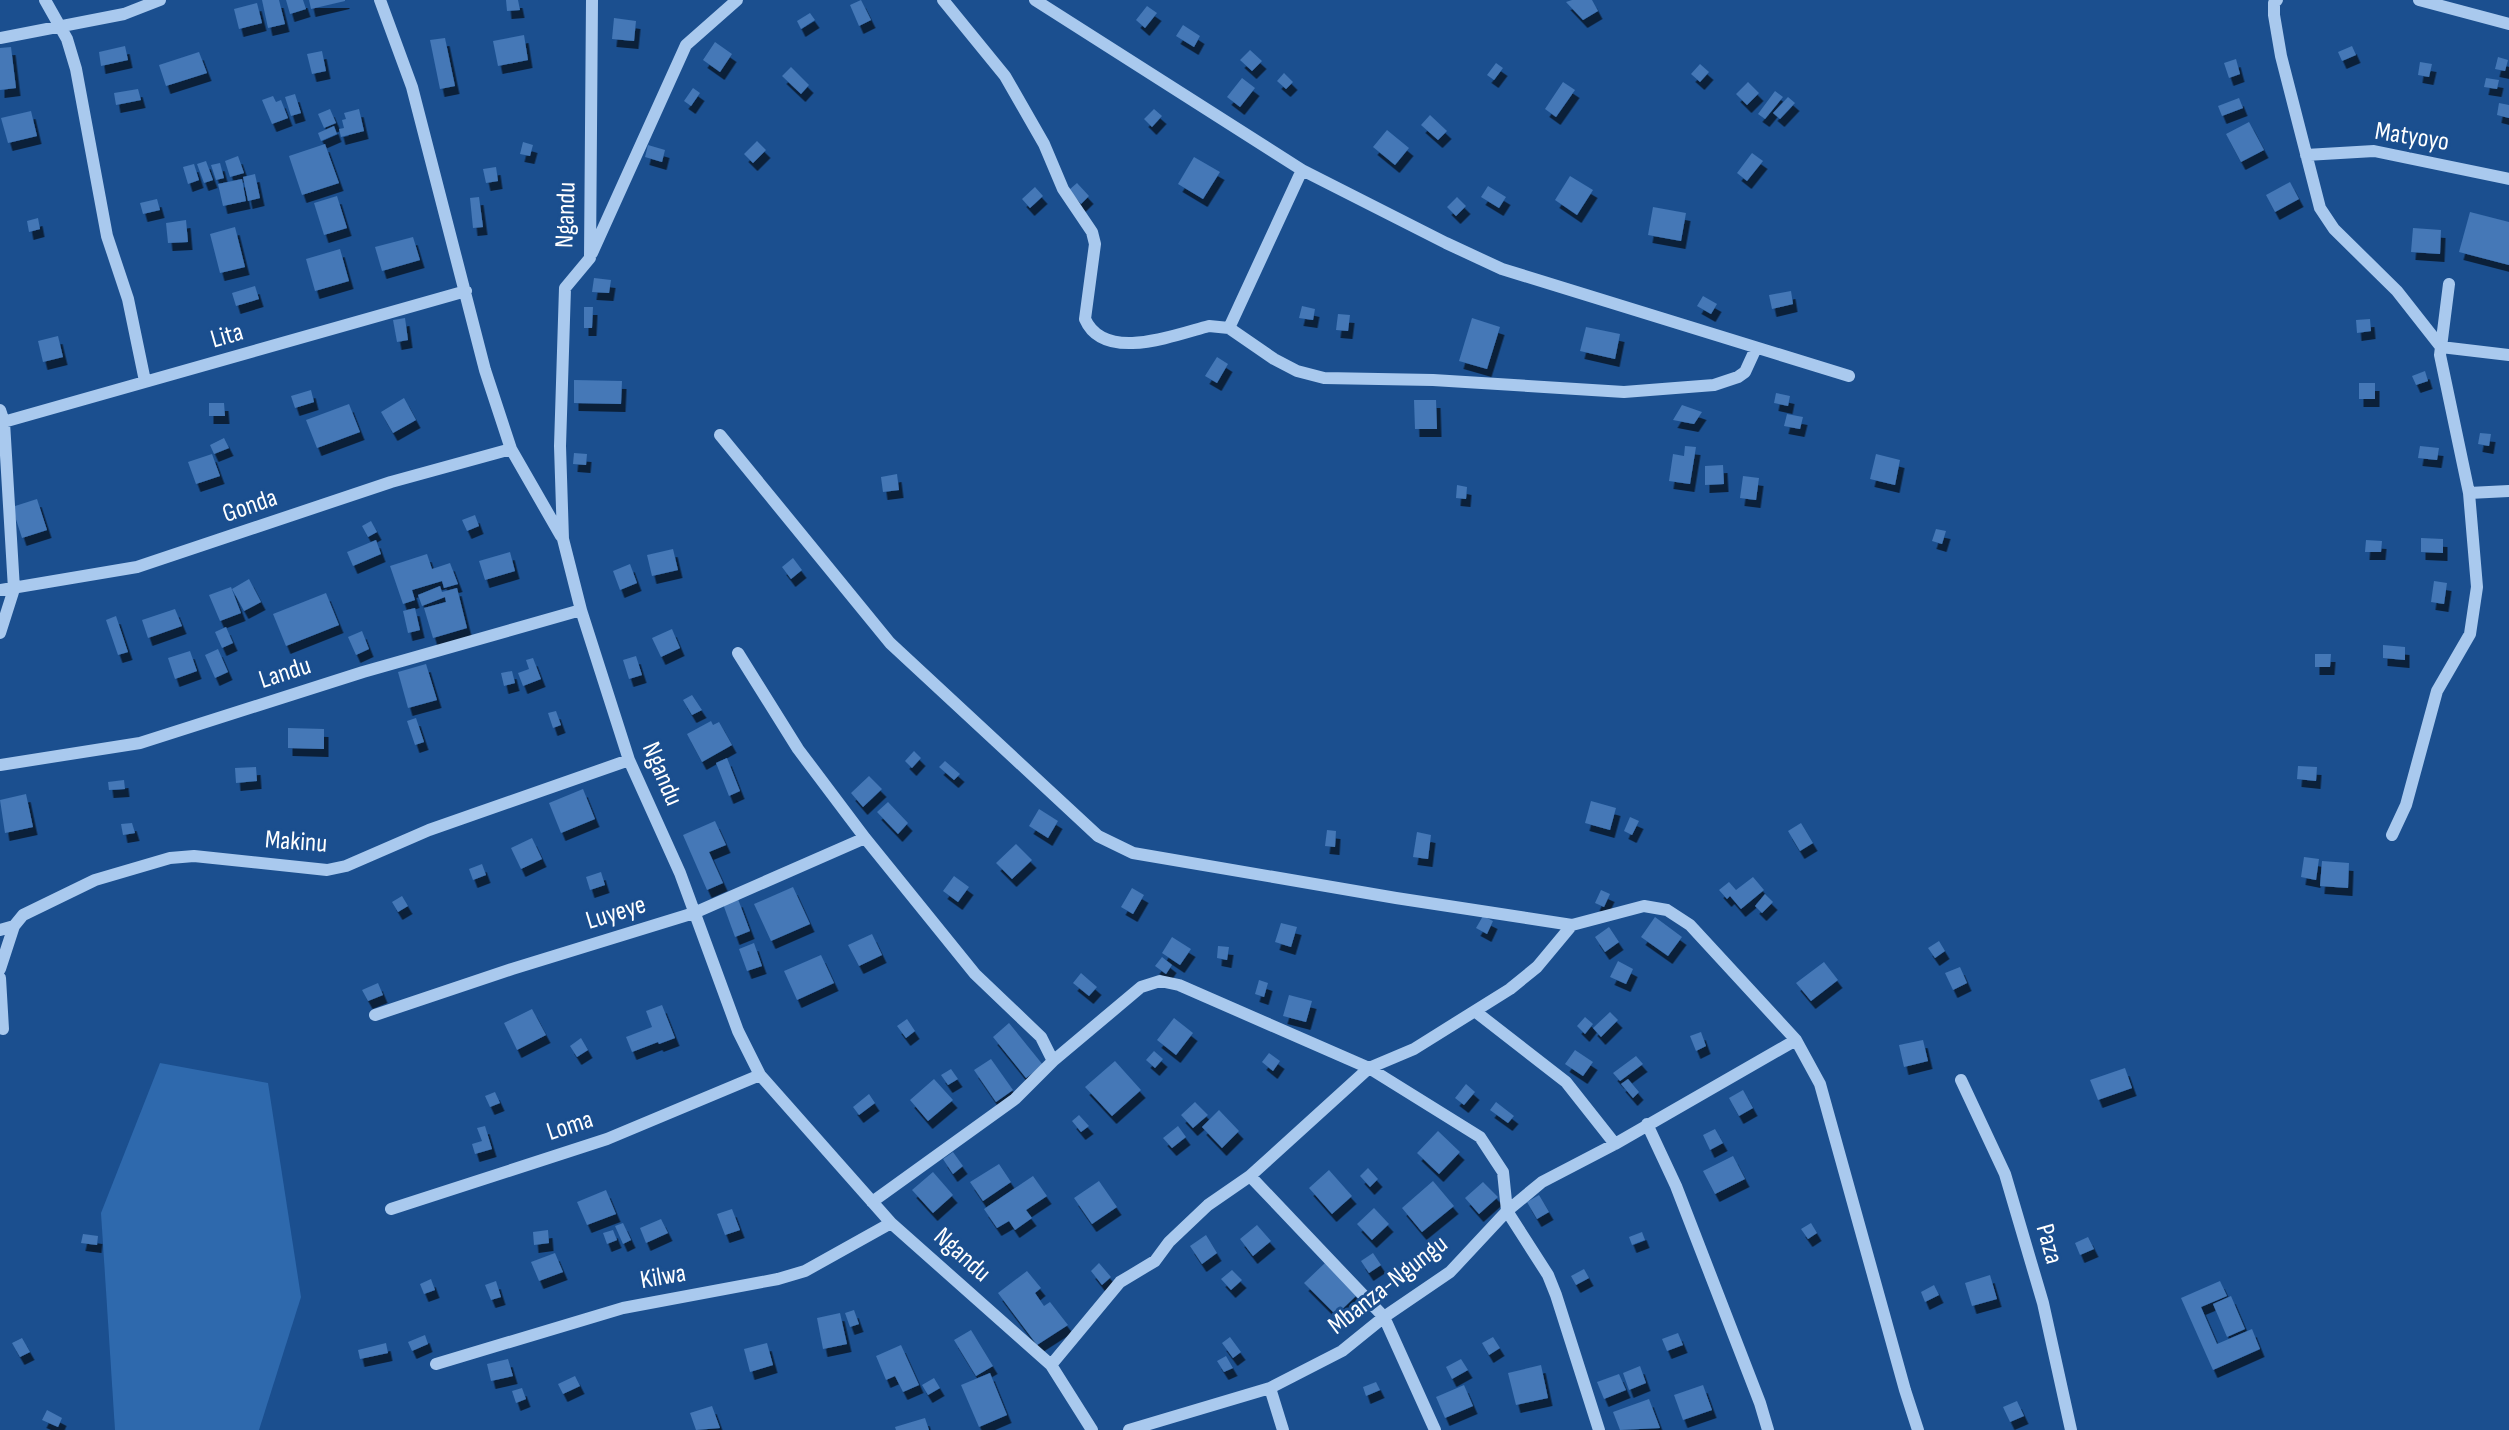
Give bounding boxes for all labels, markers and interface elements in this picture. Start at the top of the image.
street label: Matyoyo [2373,116,2451,158]
street label: Ngandu [549,181,583,249]
street label: Lita [207,317,247,355]
street label: Gonda [219,482,281,530]
street label: Landu [255,650,315,696]
street label: Ngandu [635,737,689,811]
street label: Makinu [264,824,328,860]
street label: Luyeye [582,889,650,937]
street label: Loma [543,1104,597,1148]
street label: Ngandu [927,1221,997,1289]
street label: Paza [2029,1221,2069,1267]
street label: Mbanza-Ngungu [1322,1229,1454,1341]
street label: Kilwa [638,1258,688,1296]

